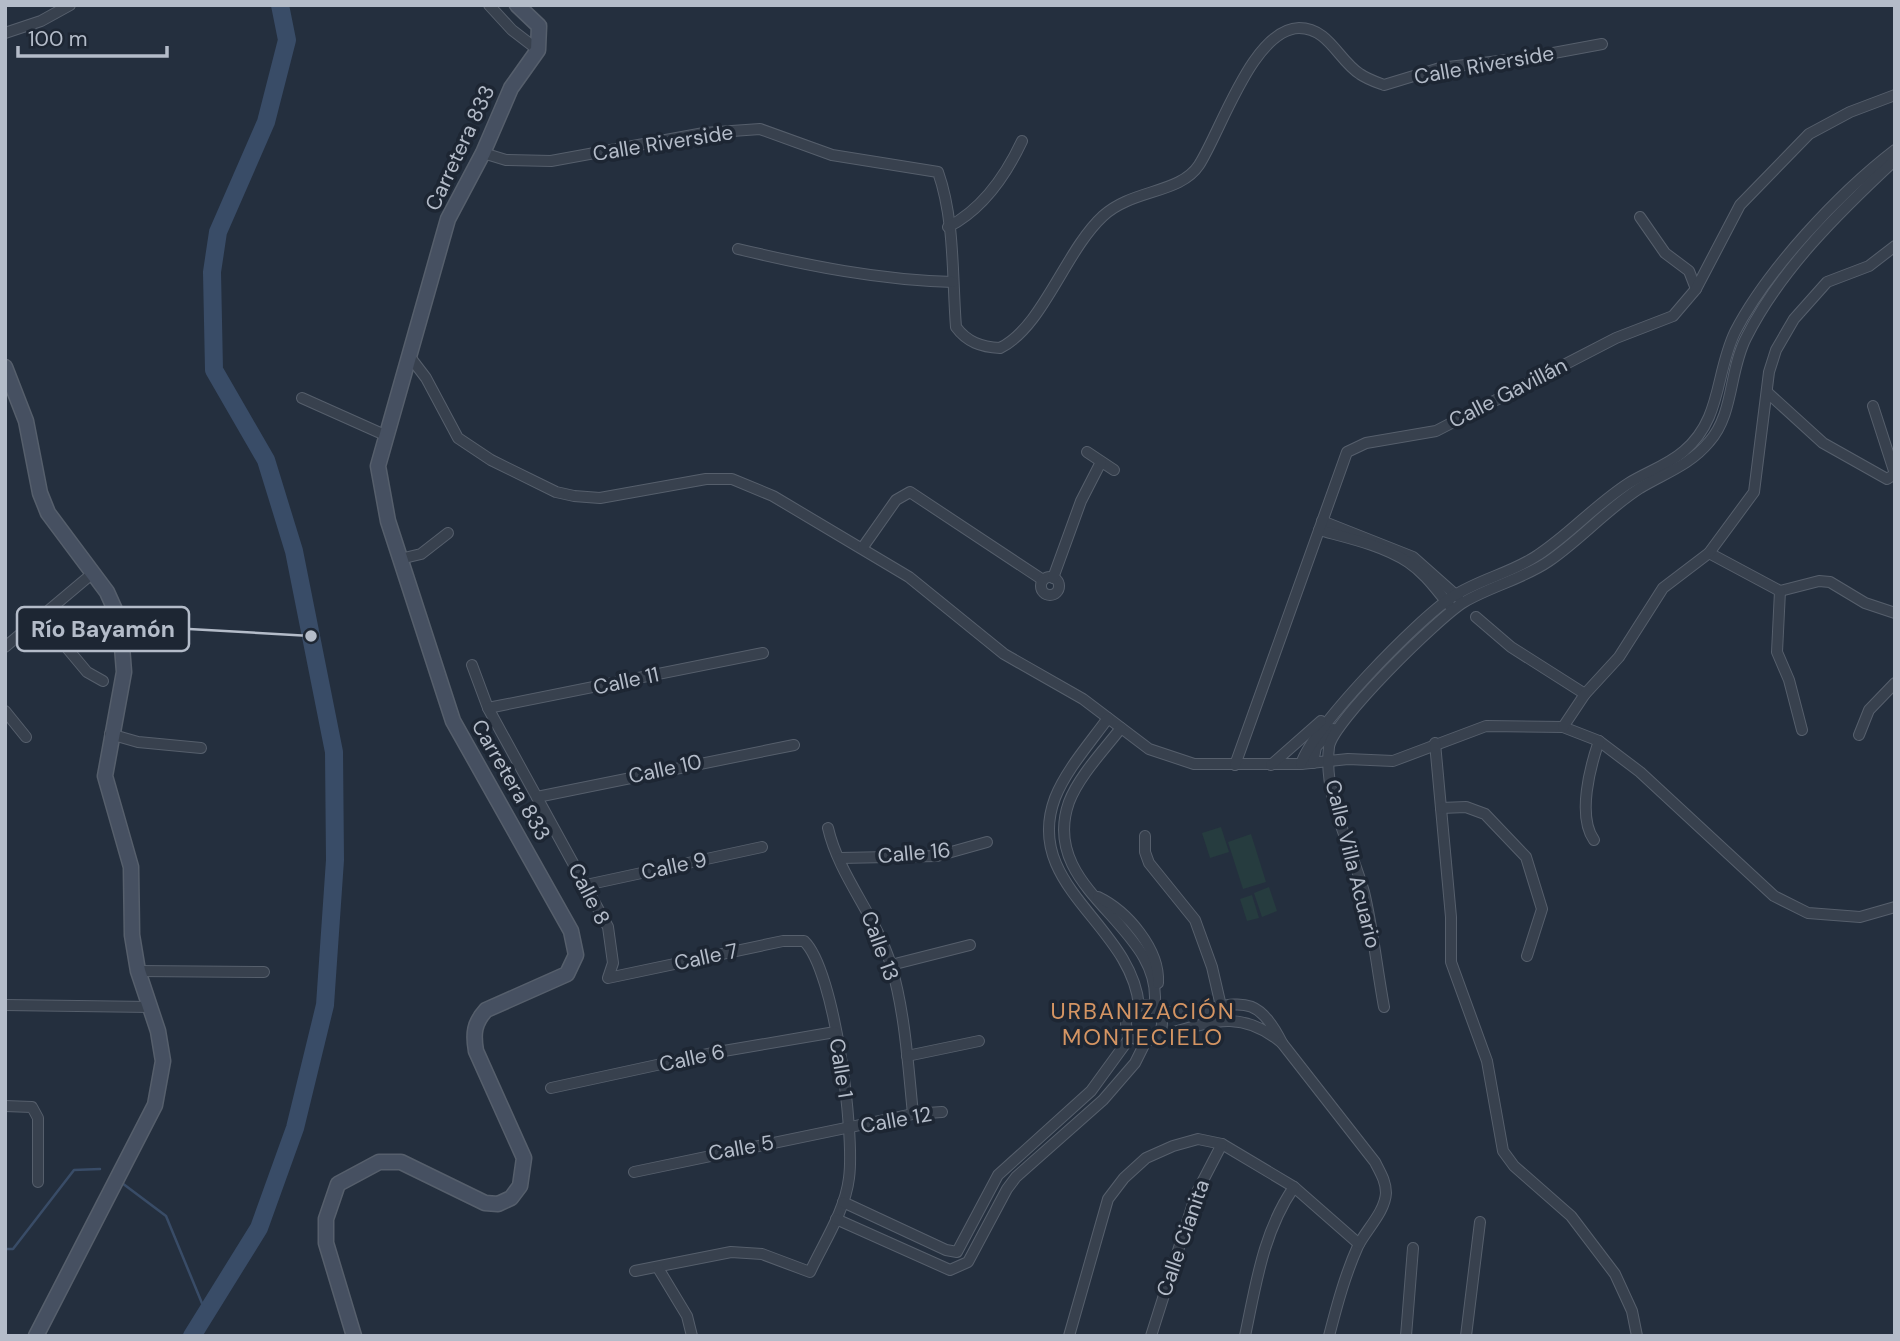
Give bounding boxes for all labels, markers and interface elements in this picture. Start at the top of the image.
scale bar [18,14,166,58]
text: 100 m [28,25,88,53]
street label: Calle Riverside [1412,39,1556,91]
street label: Carretera 833 [419,81,501,215]
street label: Calle Riverside [591,118,735,168]
street label: Calle Gavillán [1444,351,1572,435]
callout: Río Bayamón [17,607,189,651]
text: Río Bayamón [31,614,175,644]
street label: Calle 11 [591,660,661,702]
street label: Carretera 833 [465,714,557,846]
street label: Calle 10 [626,748,704,790]
street label: Calle Villa Acuario [1318,777,1388,951]
street label: Calle 16 [876,836,952,870]
street label: Calle 9 [639,845,709,887]
street label: Calle 8 [562,858,616,930]
street label: Calle 13 [854,907,906,985]
street label: Calle 7 [672,937,740,977]
district label: URBANIZACIÓN MONTECIELO [1050,996,1236,1052]
street label: Calle 1 [822,1036,860,1100]
street label: Calle 6 [657,1037,727,1079]
street label: Calle 12 [858,1100,934,1140]
street label: Calle 5 [706,1128,776,1168]
street label: Calle Cianita [1150,1176,1216,1300]

